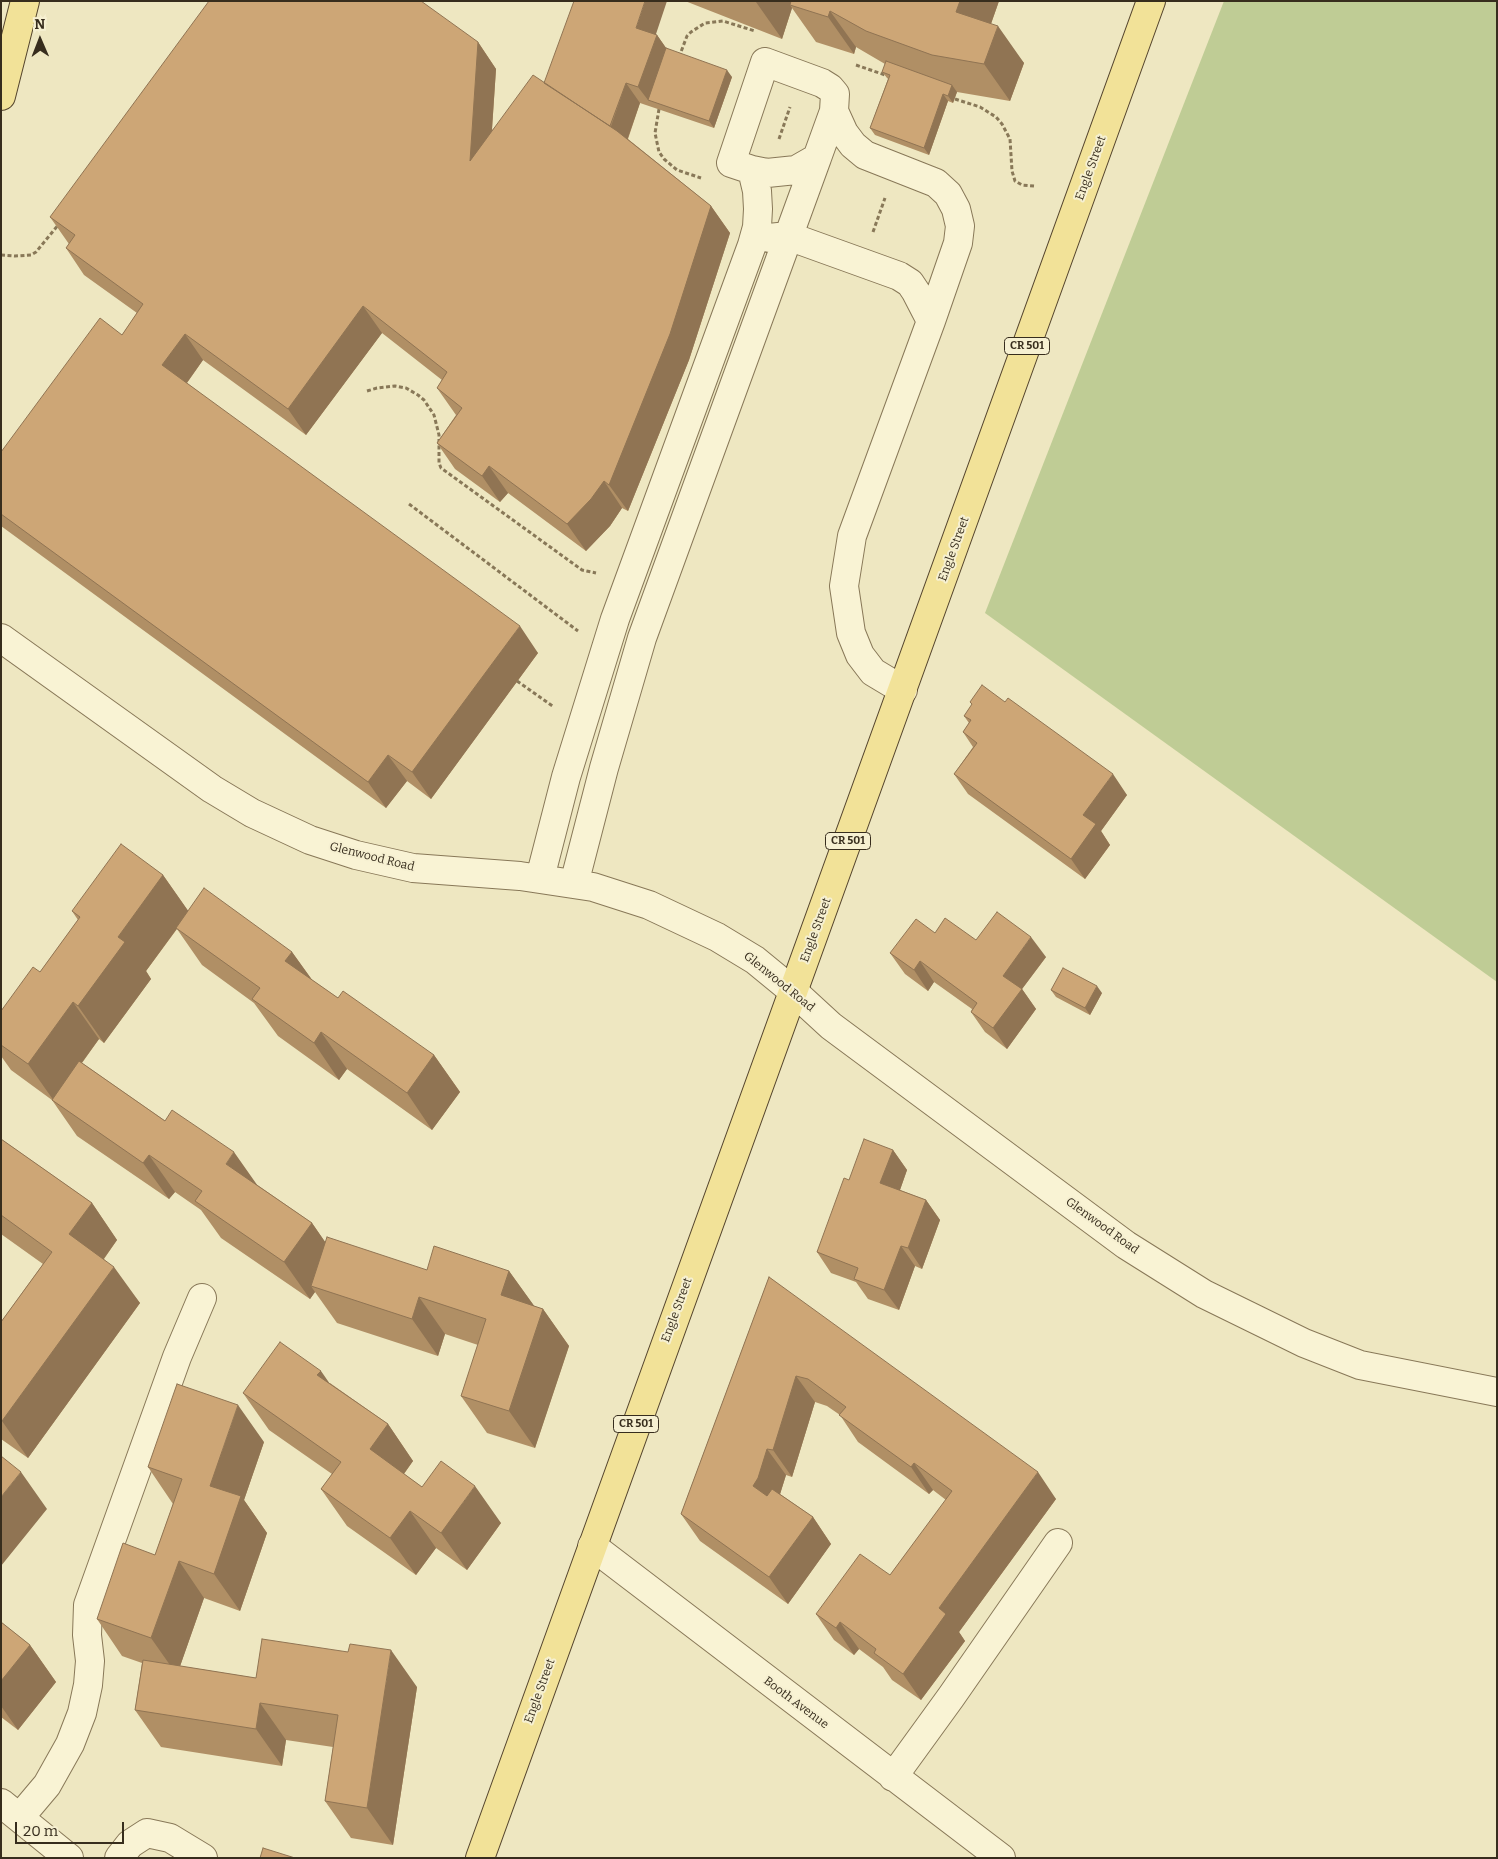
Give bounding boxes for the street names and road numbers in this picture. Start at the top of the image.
street label: Engle Street [1073,134,1109,202]
road number: CR 501 [1004,338,1050,354]
street label: Engle Street [936,515,972,583]
road number: CR 501 [826,832,870,849]
street label: Glenwood Road [328,840,416,874]
street label: Engle Street [798,896,834,964]
street label: Glenwood Road [741,949,817,1015]
street label: Glenwood Road [1063,1195,1141,1257]
street label: Engle Street [659,1276,695,1344]
road number: CR 501 [614,1416,658,1432]
street label: Engle Street [522,1657,558,1725]
street label: Booth Avenue [761,1674,831,1732]

